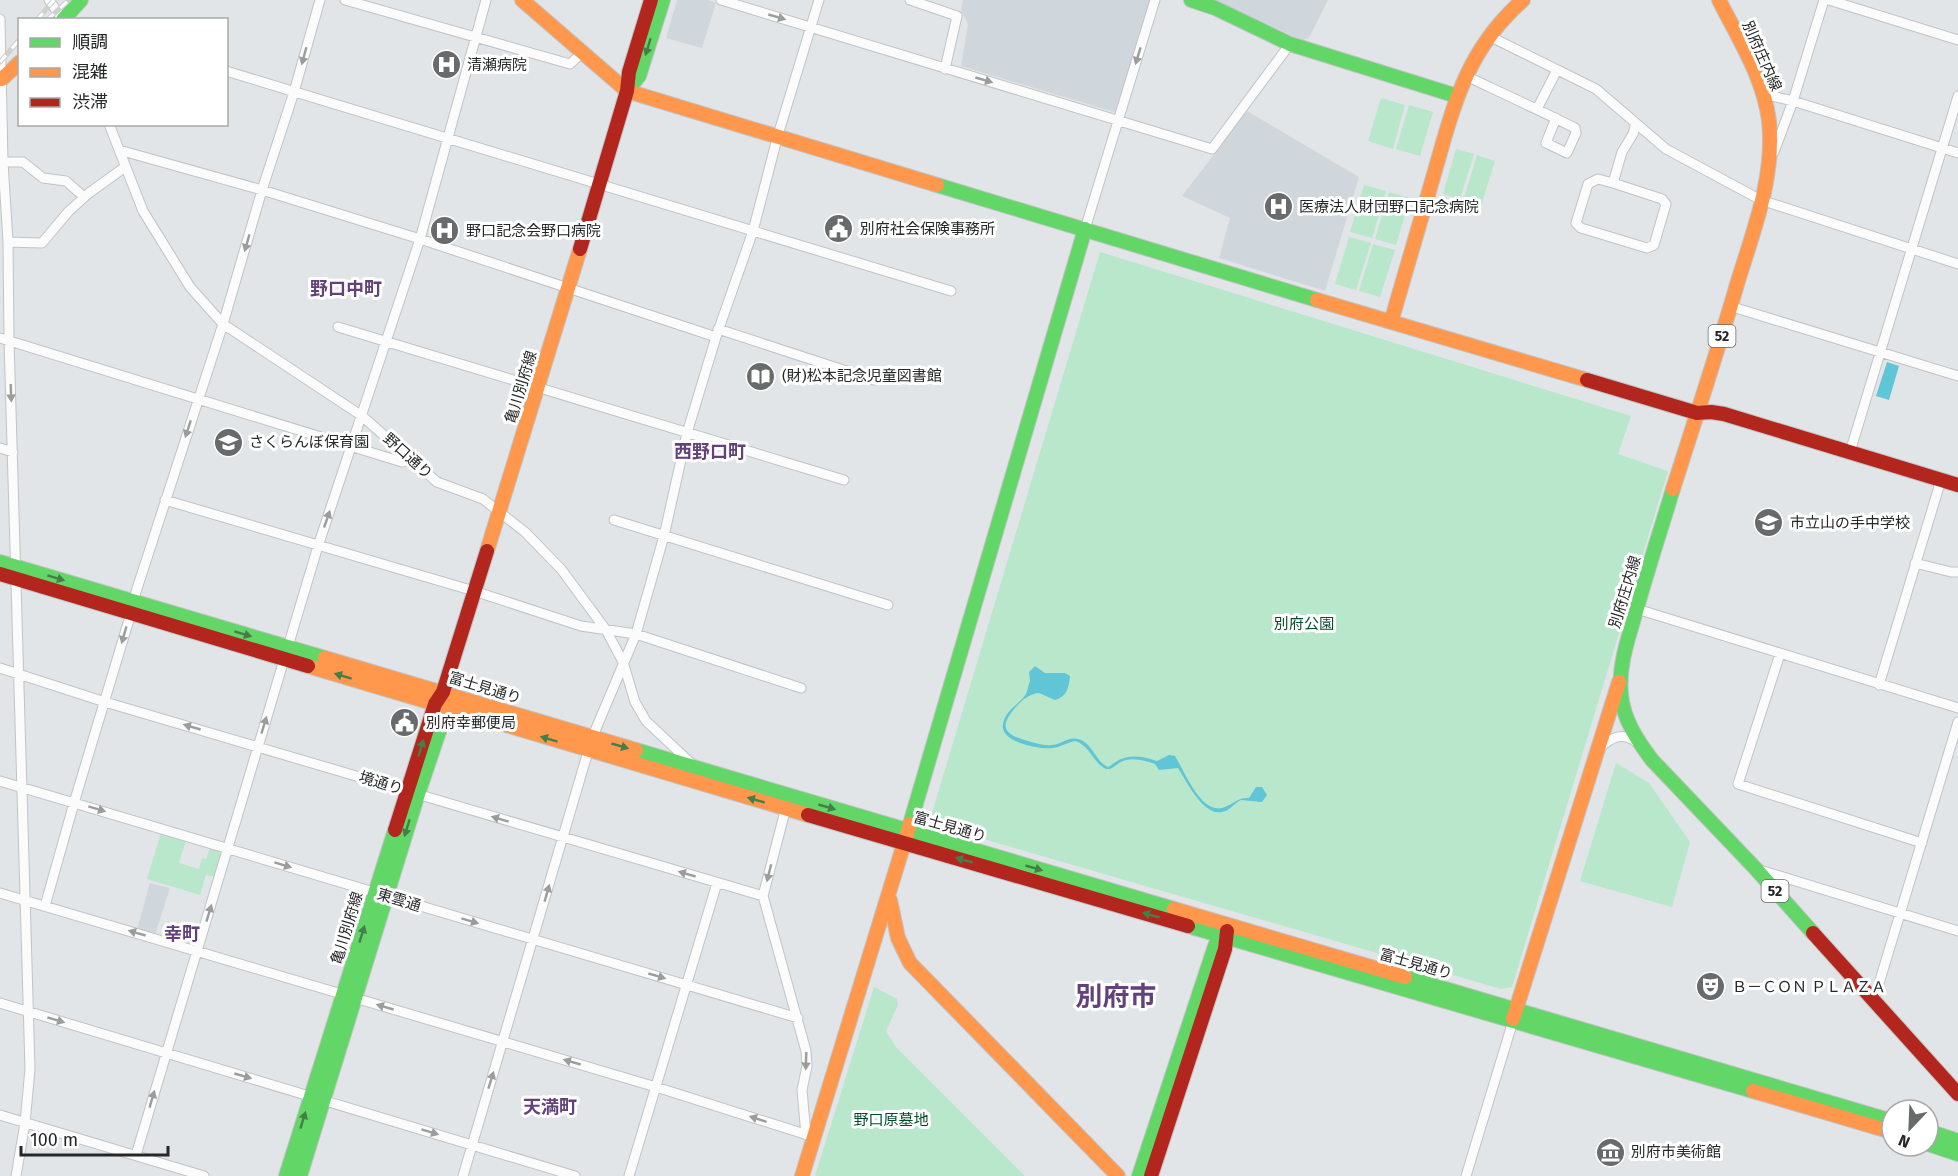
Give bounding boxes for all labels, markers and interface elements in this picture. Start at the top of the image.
one-way arrow [768,13,786,22]
legend [18,18,228,126]
street label: 別府庄内線 [1739,18,1785,94]
text: 順調 [72,31,108,53]
one-way arrow [643,38,652,56]
one-way arrow [1133,47,1142,65]
one-way arrow [299,48,308,66]
hospital icon: 清瀬病院 [430,49,462,81]
place label: 清瀬病院 [467,56,527,74]
text: 混雑 [72,61,108,83]
one-way arrow [975,76,993,85]
text: 渋滞 [72,91,108,113]
hospital icon: 医療法人財団野口記念病院 [1262,191,1294,223]
place label: 医療法人財団野口記念病院 [1299,198,1479,216]
public building icon: 別府社会保険事務所 [823,213,855,245]
hospital icon: 野口記念会野口病院 [429,215,461,247]
place label: 別府社会保険事務所 [860,220,995,238]
place label: 野口記念会野口病院 [466,222,601,240]
one-way arrow [242,234,251,252]
district label: 野口中町 [310,278,382,300]
road number: 52 [1708,325,1736,347]
street label: 亀川別府線 [501,348,541,426]
library icon: (財)松本記念児童図書館 [745,360,777,392]
place label: (財)松本記念児童図書館 [782,367,942,385]
one-way arrow [6,383,16,402]
one-way arrow [183,420,192,438]
school or university icon: さくらんぼ保育園 [212,426,244,458]
street label: 野口通り [380,429,436,483]
place label: さくらんぼ保育園 [249,433,369,451]
district label: 西野口町 [674,441,746,463]
school or university icon: 市立山の手中学校 [1753,507,1785,539]
one-way arrow [323,510,333,528]
place label: 市立山の手中学校 [1790,514,1910,532]
street label: 別府庄内線 [1605,553,1645,631]
one-way arrow [47,574,65,583]
park label: 別府公園 [1274,615,1334,633]
one-way arrow [119,626,128,644]
one-way arrow [234,630,252,639]
street label: 富士見通り [446,668,524,708]
one-way arrow [334,671,352,680]
public building icon: 別府幸郵便局 [389,707,421,739]
place label: 別府幸郵便局 [426,714,516,732]
one-way arrow [260,716,269,734]
one-way arrow [183,722,201,731]
one-way arrow [540,734,558,743]
one-way arrow [417,739,426,757]
one-way arrow [611,742,629,751]
street label: 境通り [357,768,405,798]
one-way arrow [747,794,765,804]
one-way arrow [818,803,836,812]
one-way arrow [88,805,106,814]
street label: 富士見通り [911,808,989,846]
one-way arrow [491,814,509,823]
one-way arrow [402,819,412,837]
one-way arrow [954,855,972,864]
one-way arrow [274,861,292,870]
one-way arrow [764,864,774,882]
one-way arrow [1025,864,1043,873]
one-way arrow [678,869,696,878]
road number: 52 [1762,880,1788,902]
one-way arrow [543,884,552,902]
street label: 東雲通 [375,885,423,915]
street label: 亀川別府線 [327,889,367,967]
one-way arrow [205,903,214,921]
one-way arrow [1142,910,1160,919]
one-way arrow [461,917,479,926]
district label: 幸町 [164,923,200,945]
one-way arrow [358,925,367,943]
one-way arrow [128,928,146,937]
street label: 富士見通り [1377,945,1455,983]
theatre icon: Ｂ－ＣＯＮ ＰＬＡＺＡ [1695,971,1727,1003]
one-way arrow [648,972,666,981]
place label: Ｂ－ＣＯＮ ＰＬＡＺＡ [1732,978,1886,996]
district label: 別府市 [1076,981,1157,1013]
one-way arrow [375,1002,393,1011]
one-way arrow [47,1016,65,1025]
one-way arrow [801,1052,811,1071]
one-way arrow [563,1057,581,1066]
one-way arrow [487,1071,496,1089]
one-way arrow [234,1072,252,1081]
one-way arrow [148,1090,157,1108]
district label: 天満町 [523,1096,577,1118]
north arrow [1880,1098,1940,1158]
one-way arrow [299,1111,308,1129]
park label: 野口原墓地 [853,1111,929,1129]
one-way arrow [749,1114,767,1123]
scale bar [21,1119,168,1157]
one-way arrow [421,1128,439,1137]
text: 100 m [30,1129,78,1151]
text: N [1896,1131,1913,1152]
museum icon: 別府市美術館 [1594,1136,1626,1168]
place label: 別府市美術館 [1631,1143,1721,1161]

